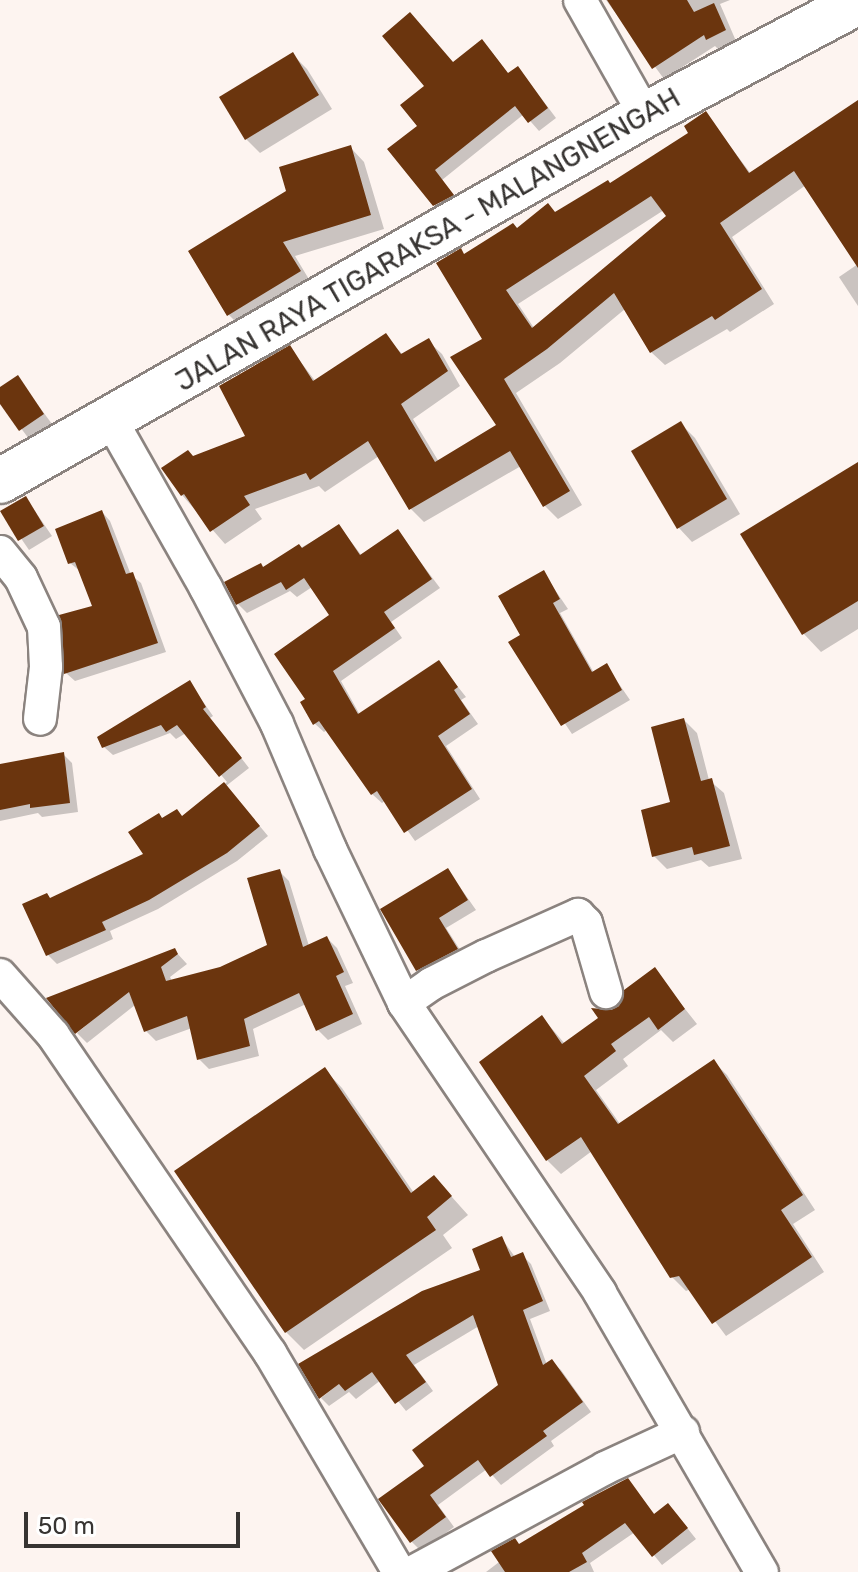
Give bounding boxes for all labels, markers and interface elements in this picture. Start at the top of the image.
street label: JALAN RAYA TIGARAKSA - MALANGNENGAH [169,81,687,399]
scale bar [28,1496,244,1546]
text: 50 m [38,1512,95,1540]

